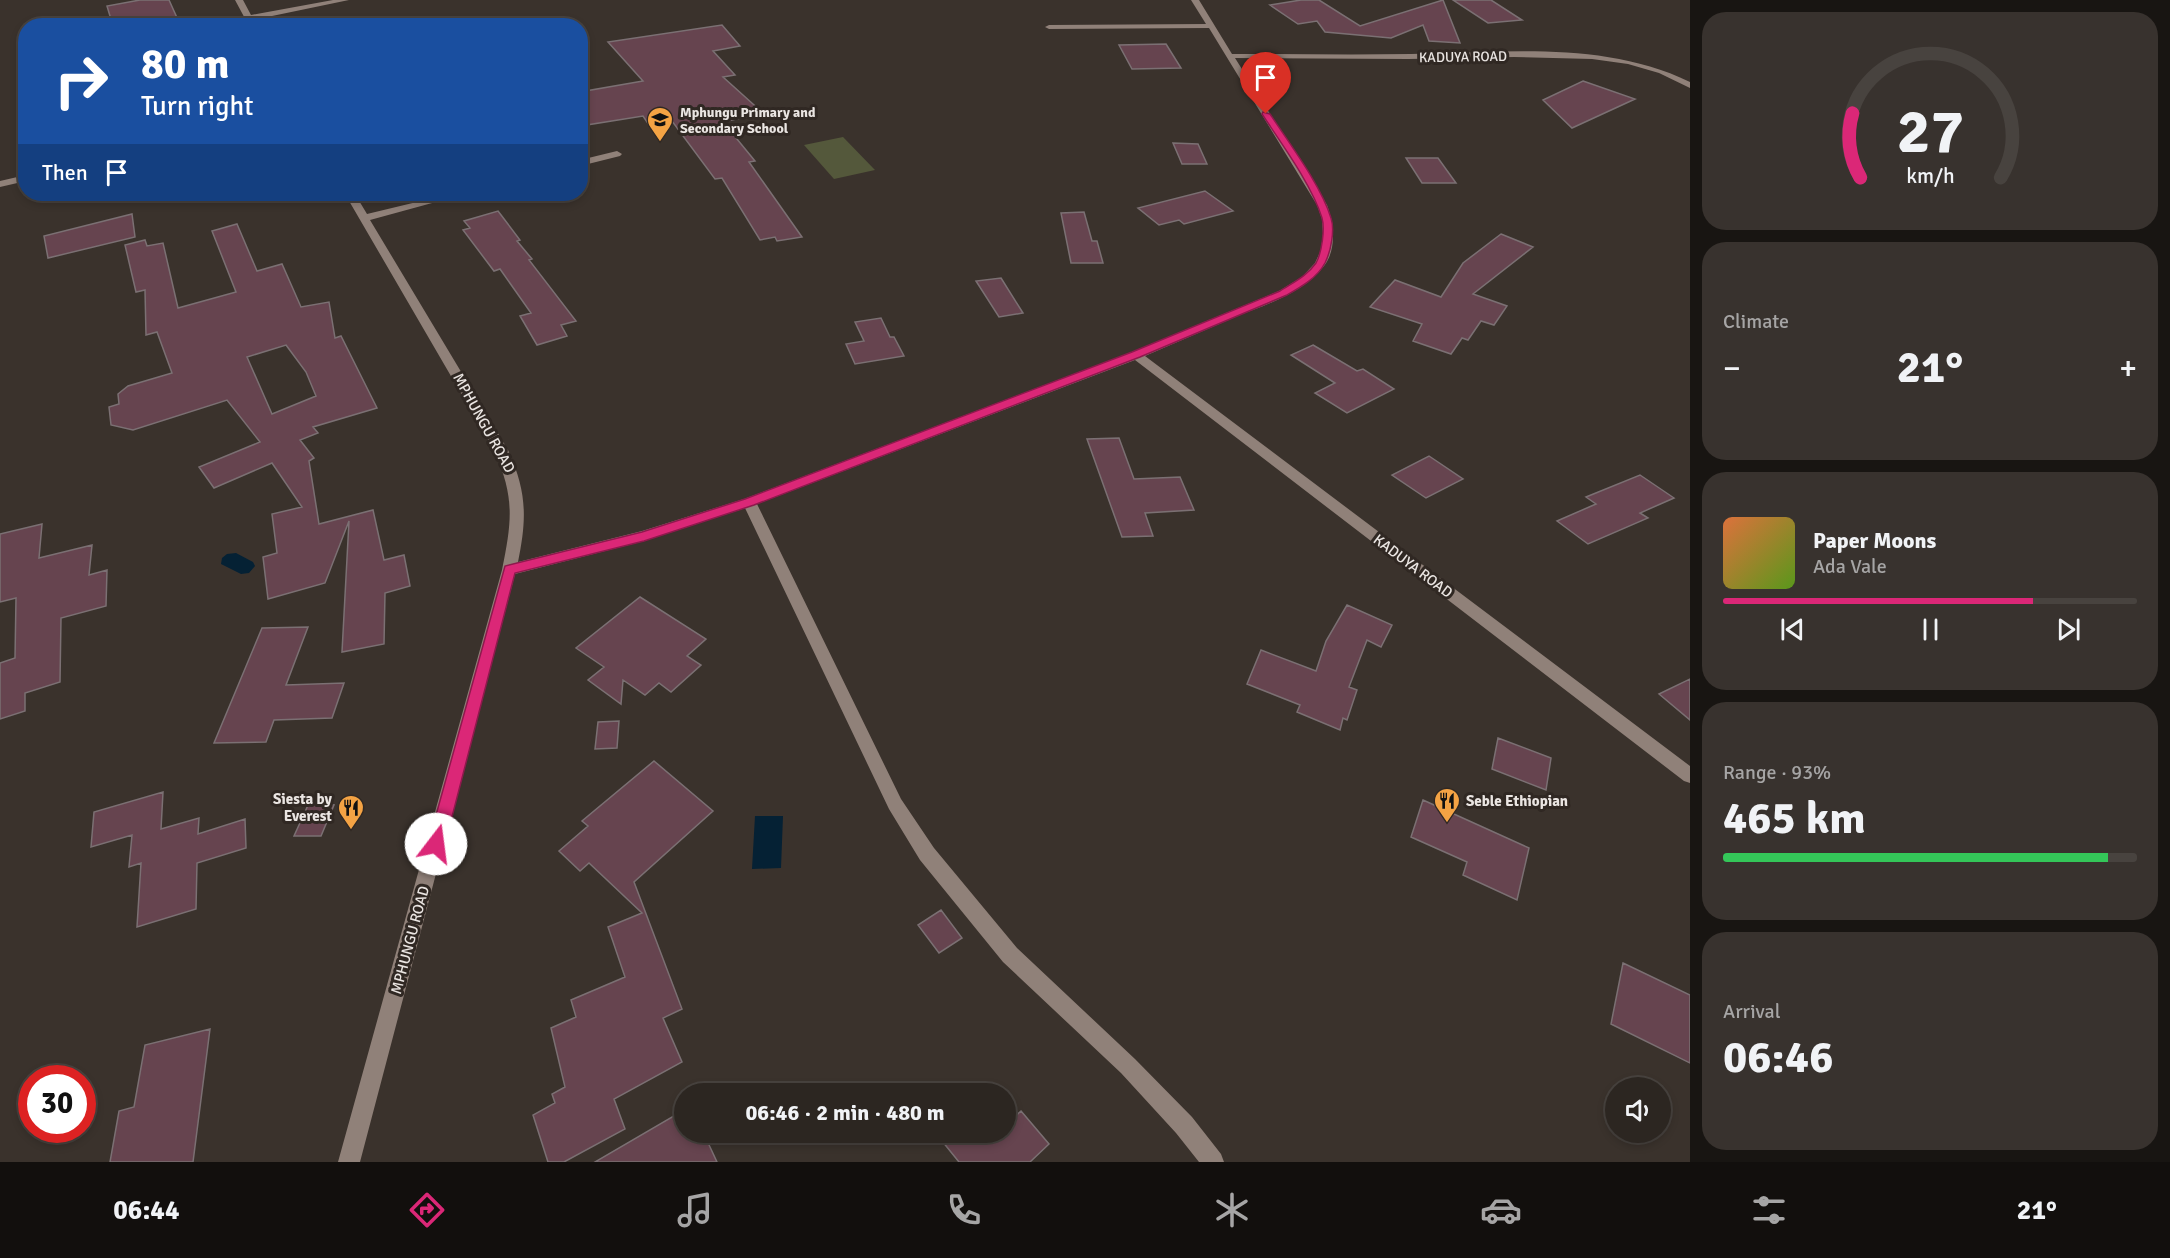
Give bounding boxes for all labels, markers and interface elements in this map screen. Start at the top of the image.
text: 80 m [141,39,230,90]
icon: right [42,42,120,120]
street label: KADUYA ROAD [1419,48,1507,66]
pin [1240,52,1291,114]
icon: arrive [1249,61,1282,94]
text: Turn right [141,90,254,123]
text: 27 [1896,93,1964,170]
place label: Mphungu Primary and Secondary School [680,104,816,137]
school or university icon: Mphungu Primary and Secondary School [645,105,675,143]
icon: arrive [100,156,133,189]
text: Then [42,159,88,186]
text: km/h [1906,163,1954,189]
text: Climate [1723,309,1789,334]
text: 21° [1897,340,1963,395]
text: − [1723,348,1741,389]
text: + [2119,348,2137,389]
street label: MPHUNGU ROAD [449,370,519,476]
text: Paper Moons [1813,527,1936,554]
street label: KADUYA ROAD [1370,530,1456,602]
text: Ada Vale [1813,554,1887,579]
icon: previous [1776,613,1809,646]
icon: pause [1914,613,1947,646]
icon: next [2052,613,2085,646]
text: Range · 93% [1723,760,1831,785]
restaurant icon: Seble Ethiopian [1432,786,1462,824]
place label: Siesta by Everest [273,790,333,825]
text: 465 km [1723,791,1866,846]
place label: Seble Ethiopian [1466,792,1568,810]
restaurant icon: Siesta by Everest [336,793,366,831]
position arrow [404,812,468,876]
street label: MPHUNGU ROAD [387,884,433,996]
text: Arrival [1723,999,1781,1024]
text: 06:46 [1723,1030,1833,1085]
speed limit sign: 30 [18,1065,96,1143]
map controls [1605,1077,1671,1143]
button: sound [1605,1077,1671,1143]
text: 06:46 · 2 min · 480 m [745,1099,945,1126]
icon: directions [406,1189,448,1231]
icon: music [674,1189,716,1231]
icon: phone [943,1189,985,1231]
icon: climate [1211,1189,1253,1231]
icon: car [1480,1189,1522,1231]
icon: filters [1748,1189,1790,1231]
text: 06:44 [113,1194,180,1227]
text: 21° [2017,1194,2057,1227]

